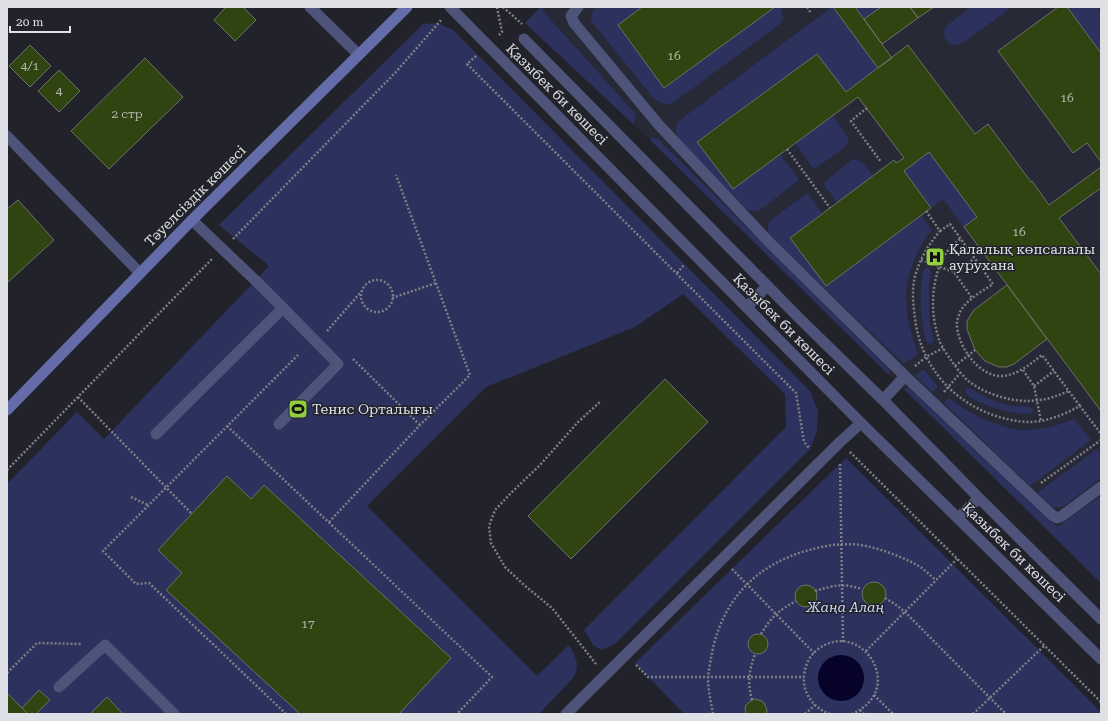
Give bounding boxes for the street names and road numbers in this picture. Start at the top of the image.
street label: Қазыбек би көшесі [503,40,611,148]
street label: Тәуелсіздік көшесі [141,142,249,250]
street label: Қазыбек би көшесі [730,270,838,378]
street label: Қазыбек би көшесі [959,499,1069,605]

